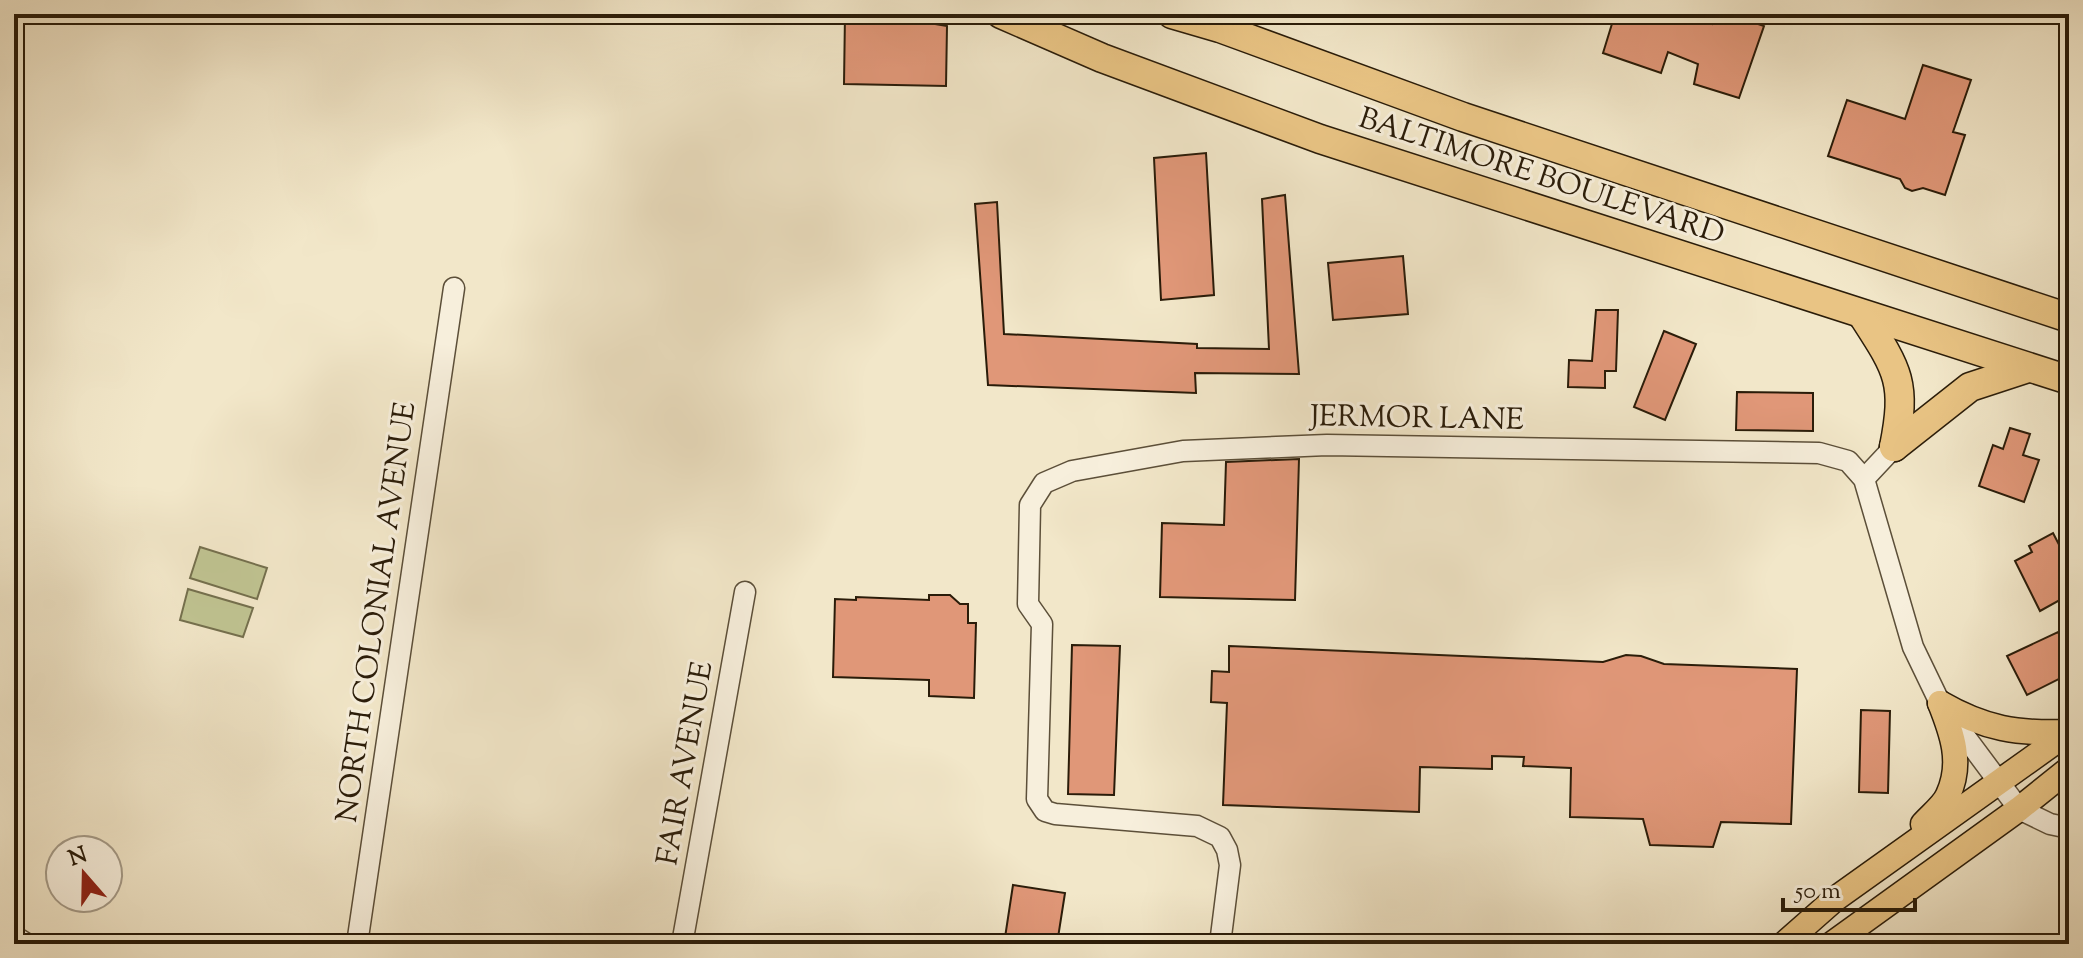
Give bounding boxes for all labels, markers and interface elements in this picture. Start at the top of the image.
street label: BALTIMORE BOULEVARD [1353,98,1730,257]
street label: JERMOR LANE [1308,396,1524,443]
street label: NORTH COLONIAL AVENUE [327,399,428,825]
street label: FAIR AVENUE [647,658,726,869]
north arrow [44,834,124,914]
text: N [64,840,92,876]
scale bar [1783,862,1915,912]
text: 50 m [1793,875,1841,909]

